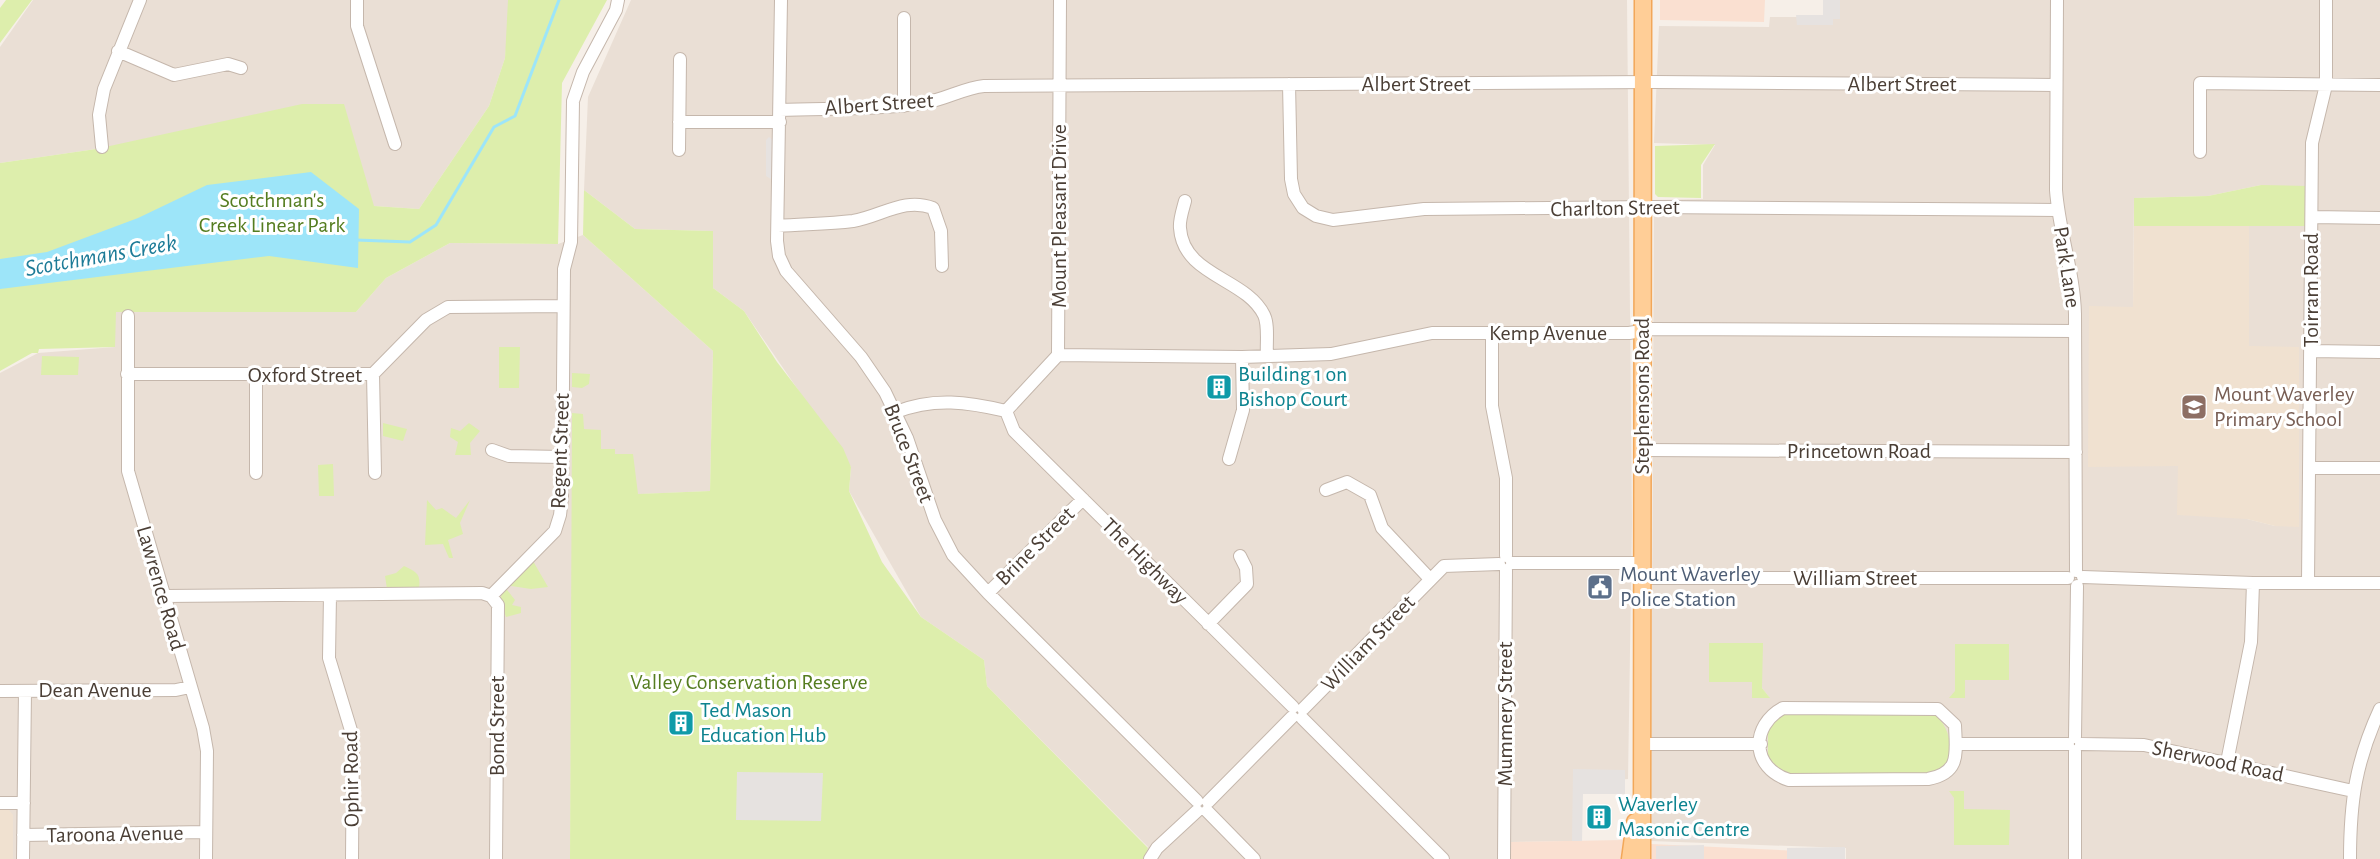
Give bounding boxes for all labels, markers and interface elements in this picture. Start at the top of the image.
street label: Albert Street [1361,73,1471,95]
street label: Albert Street [1847,73,1957,95]
street label: Albert Street [824,89,934,119]
street label: Mount Pleasant Drive [1048,124,1070,308]
park label: Scotchman's Creek Linear Park [199,189,345,236]
street label: Charlton Street [1550,196,1680,220]
street label: Park Lane [2050,225,2084,309]
water label: Scotchmans Creek [23,231,179,281]
street label: Toirram Road [2300,233,2322,347]
street label: Stephensons Road [1631,318,1653,474]
street label: Kemp Avenue [1489,322,1607,344]
place label: Building 1 on Bishop Court [1238,363,1347,410]
street label: Oxford Street [248,364,362,386]
building icon: Building 1 on Bishop Court [1204,372,1234,402]
place label: Mount Waverley Primary School [2214,383,2355,430]
school or university icon: Mount Waverley Primary School [2179,392,2209,422]
street label: Regent Street [547,393,573,509]
street label: Bruce Street [880,401,938,505]
street label: Princetown Road [1787,440,1931,462]
street label: Brine Street [992,503,1078,589]
street label: The Highway [1098,514,1193,609]
street label: Lawrence Road [133,523,189,653]
place label: Mount Waverley Police Station [1620,563,1761,610]
street label: William Street [1793,567,1917,589]
public building icon: Mount Waverley Police Station [1585,572,1615,602]
street label: William Street [1317,591,1419,695]
street label: Mummery Street [1494,641,1516,787]
park label: Valley Conservation Reserve [630,671,868,693]
street label: Bond Street [486,676,508,776]
street label: Dean Avenue [38,679,152,701]
place label: Ted Mason Education Hub [700,699,826,746]
building icon: Ted Mason Education Hub [666,708,696,738]
street label: Ophir Road [339,731,363,827]
street label: Sherwood Road [2150,736,2286,786]
place label: Waverley Masonic Centre [1618,793,1750,840]
building icon: Waverley Masonic Centre [1584,802,1614,832]
street label: Taroona Avenue [46,822,184,846]

